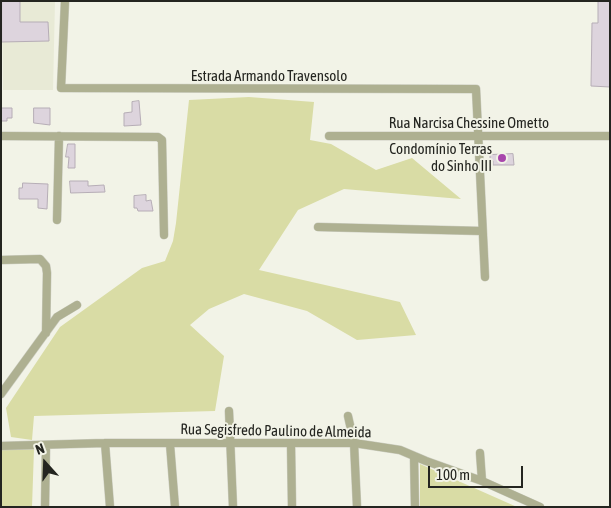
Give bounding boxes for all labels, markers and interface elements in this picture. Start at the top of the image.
street label: Estrada Armando Travensolo [191,67,347,85]
street label: Rua Narcisa Chessine Ometto [389,114,549,132]
place label: Condomínio Terras do Sinho III [389,140,492,175]
marker: Condomínio Terras do Sinho III [496,152,508,164]
street label: Rua Segisfredo Paulino de Almeida [180,420,372,442]
north arrow [20,438,70,488]
text: N [33,440,46,458]
scale bar [431,456,526,488]
text: 100 m [436,466,470,483]

